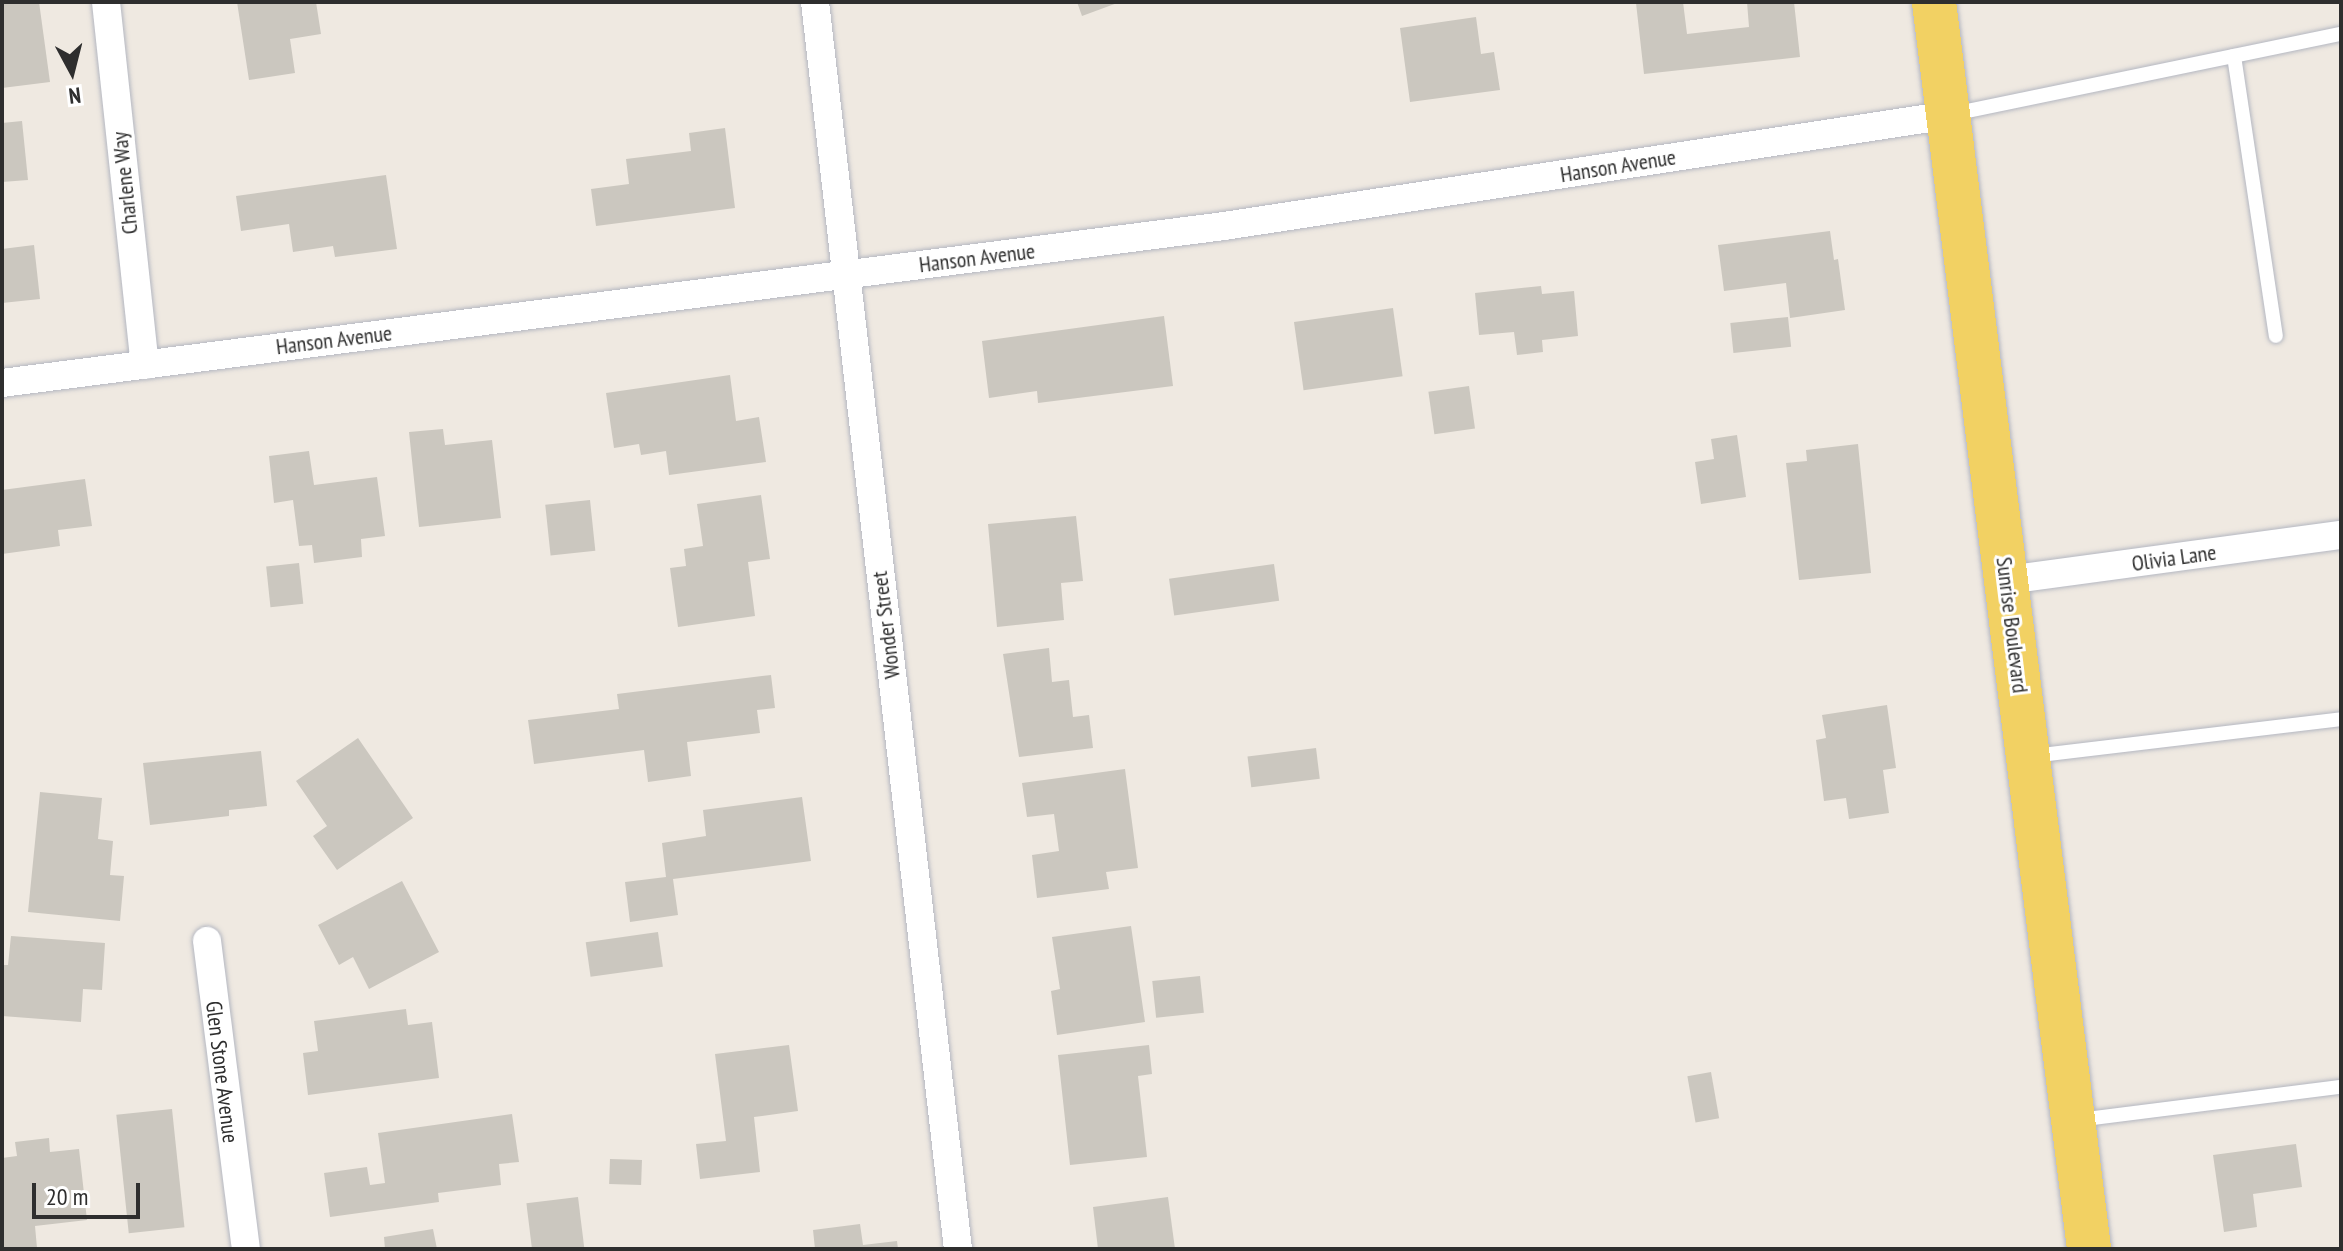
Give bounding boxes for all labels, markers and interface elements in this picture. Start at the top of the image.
north arrow [32,32,112,112]
text: N [67,81,83,110]
street label: Charlene Way [106,130,144,236]
street label: Hanson Avenue [1558,144,1678,188]
street label: Hanson Avenue [917,238,1037,278]
street label: Hanson Avenue [274,320,394,360]
street label: Olivia Lane [2130,539,2218,577]
street label: Sunrise Boulevard [1991,556,2033,694]
street label: Wonder Street [866,570,906,680]
street label: Glen Stone Avenue [200,999,244,1145]
scale bar [36,1167,144,1217]
text: 20 m [46,1181,88,1212]

